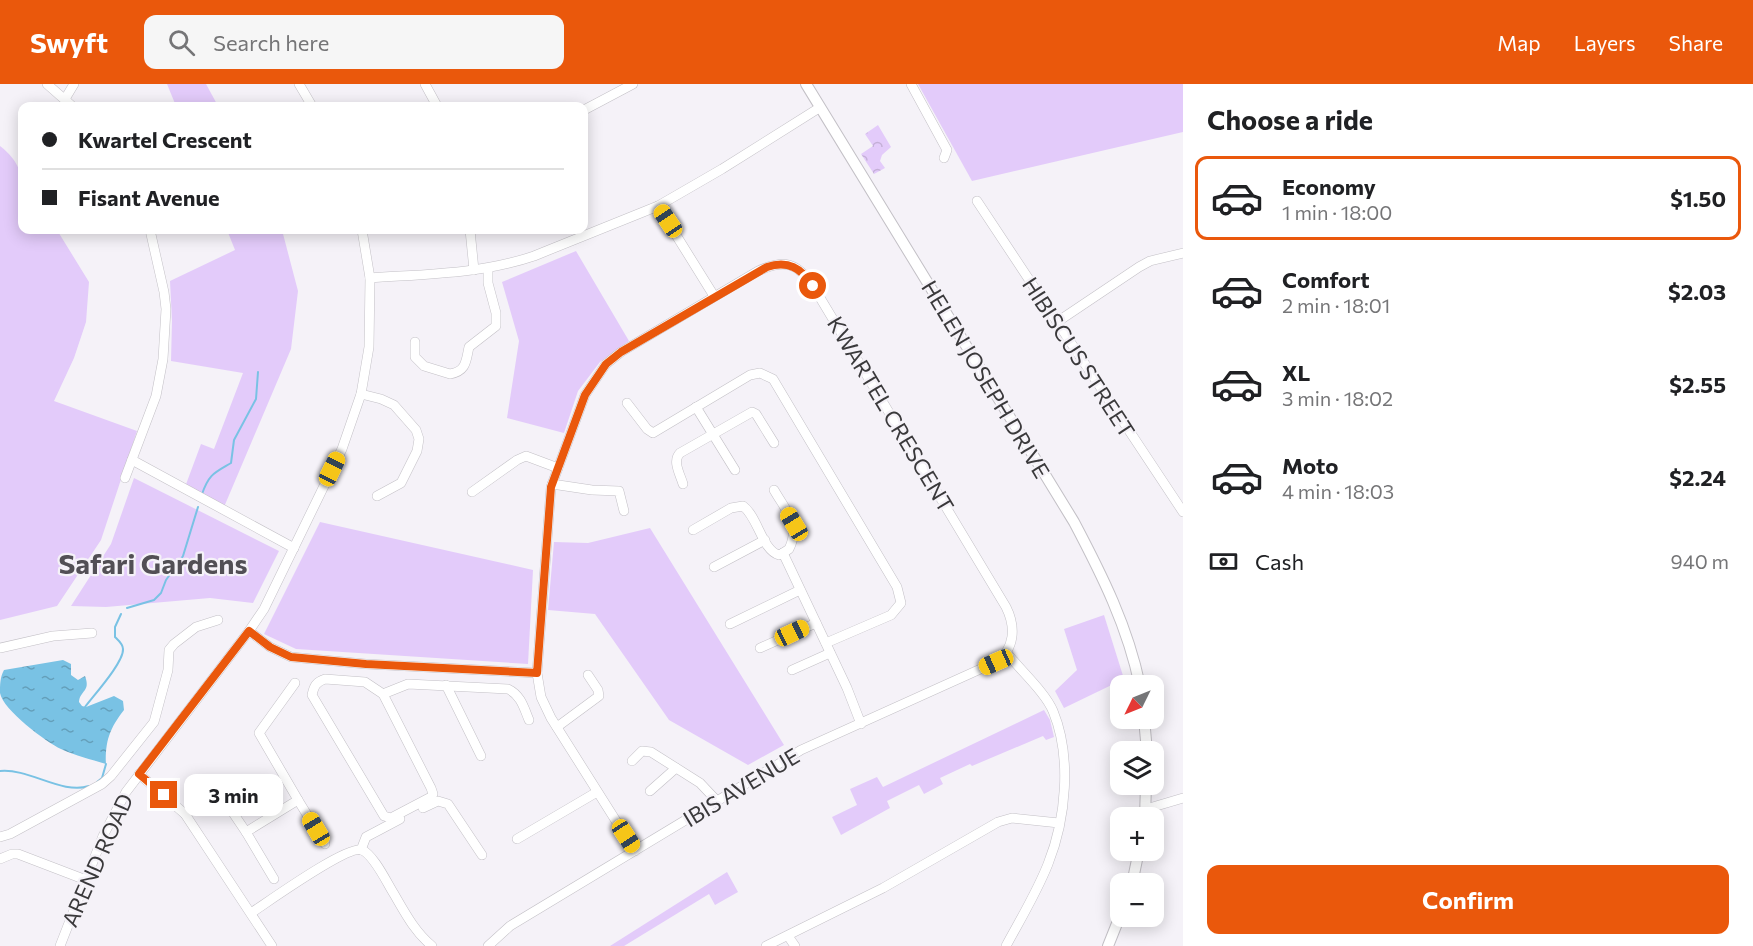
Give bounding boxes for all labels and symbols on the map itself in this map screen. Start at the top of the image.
car [650,201,686,241]
route start [799,272,826,299]
street label: HIBISCUS STREET [1017,272,1141,442]
street label: HELEN JOSEPH DRIVE [916,275,1056,483]
street label: KWARTEL CRESCENT [822,311,960,517]
car [316,449,348,489]
car [777,504,811,544]
district label: Safari Gardens [59,546,247,580]
car [772,617,812,649]
car [976,646,1016,678]
north arrow [1110,675,1164,729]
street label: IBIS AVENUE [678,742,804,832]
callout: 3 min [185,774,284,816]
route end [150,781,177,808]
street label: AREND ROAD [56,789,138,931]
car [299,809,333,849]
car [609,816,643,856]

